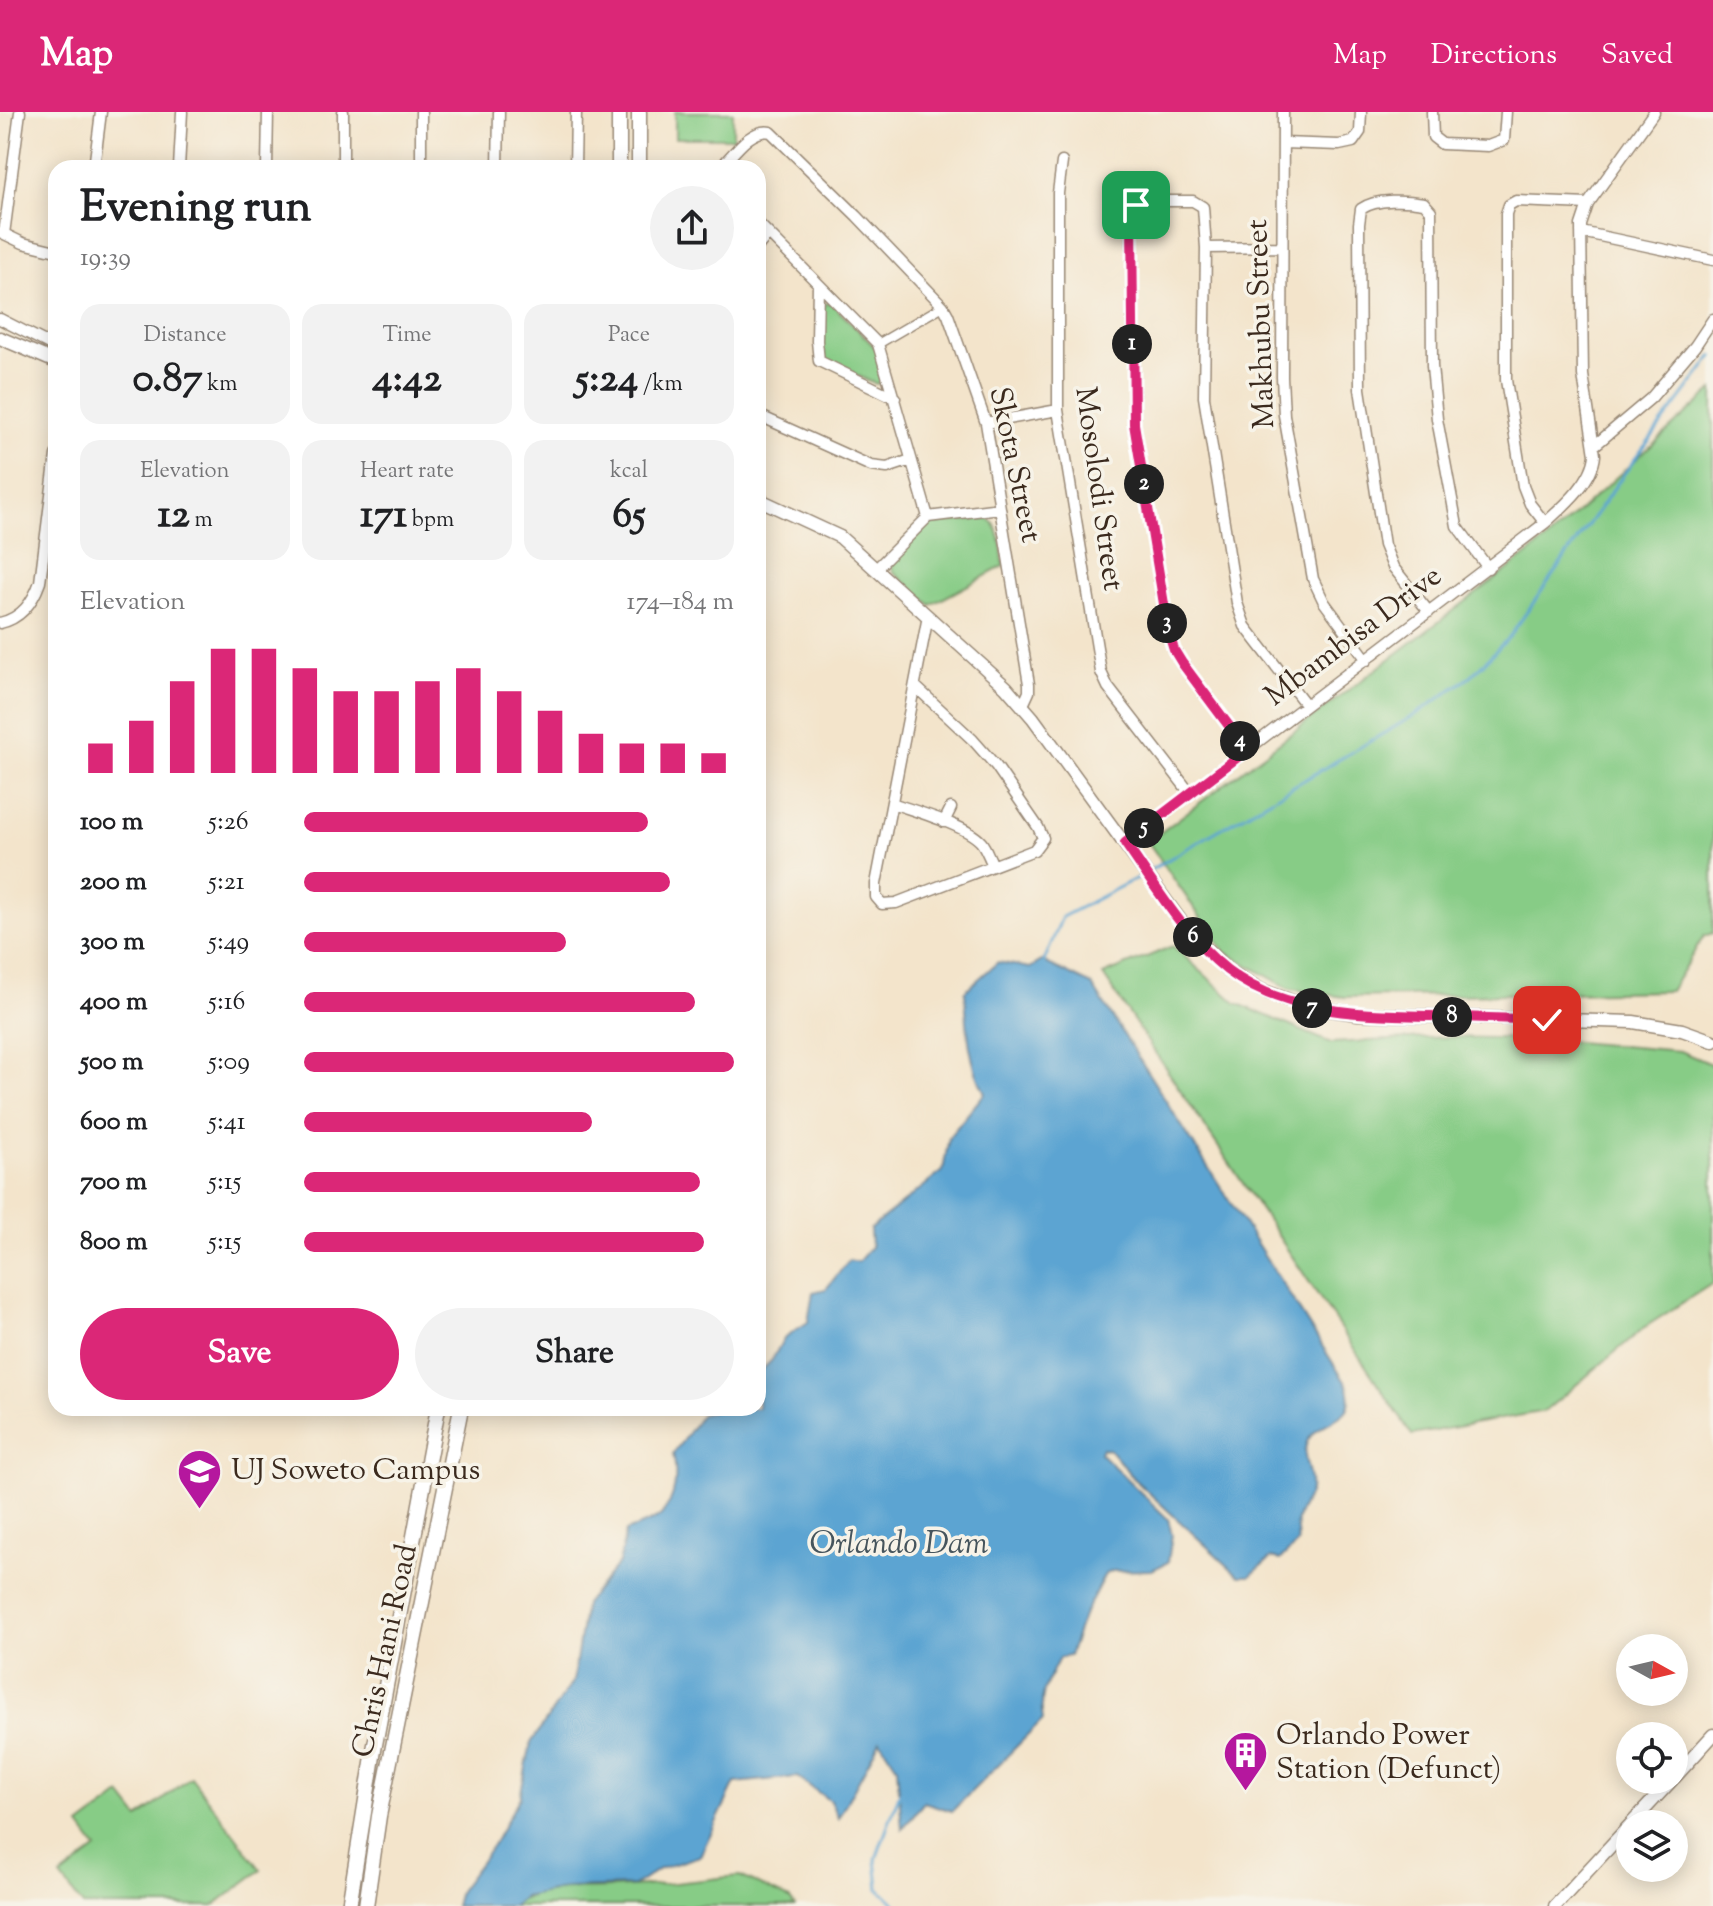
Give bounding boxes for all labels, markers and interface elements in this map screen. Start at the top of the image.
text: Map [40,29,113,83]
text: Map [1333,36,1387,76]
text: Directions [1431,36,1557,76]
text: Saved [1601,36,1673,76]
pin [1102,171,1170,239]
text: Evening run [80,178,312,241]
icon: arrive [1114,183,1158,227]
button: share [650,186,734,270]
street label: Makhubu Street [1237,219,1287,429]
text: 19:39 [80,240,131,277]
text: Distance [144,320,226,352]
text: Time [383,320,431,352]
text: Pace [608,320,650,352]
pin: 1 [1112,324,1152,364]
text: 1 [1128,328,1136,360]
text: 0.87 [132,352,203,409]
text: 4:42 [372,352,442,409]
text: 5:24 [575,352,638,409]
text: km [203,369,238,401]
text: /km [638,369,683,401]
street label: Skota Street [977,383,1051,547]
street label: Mosolodi Street [1062,384,1134,594]
text: Elevation [140,456,230,488]
text: Heart rate [360,456,454,488]
text: kcal [610,456,648,488]
pin: 2 [1124,464,1164,504]
text: 2 [1139,468,1149,500]
text: 12 [157,488,190,545]
text: 171 [360,488,407,545]
text: 65 [612,488,646,545]
text: m [190,505,213,537]
text: bpm [407,505,454,537]
street label: Mbambisa Drive [1256,556,1452,718]
text: Elevation [80,584,185,621]
text: 174–184 m [627,584,734,621]
pin: 3 [1147,603,1187,643]
text: 3 [1163,607,1171,639]
pin: 4 [1220,721,1260,761]
text: 4 [1234,725,1246,757]
text: 100 m [80,804,143,841]
text: 5:26 [208,804,249,841]
pin: 5 [1124,808,1164,848]
text: 5 [1140,812,1148,844]
text: 200 m [80,864,147,901]
text: 5:21 [208,864,245,901]
pin: 6 [1173,917,1213,957]
text: 6 [1188,921,1198,953]
text: 300 m [80,924,145,961]
text: 5:49 [208,924,249,961]
text: 400 m [80,984,147,1021]
text: 5:16 [208,984,245,1021]
pin [1513,986,1581,1054]
pin: 7 [1292,988,1332,1028]
text: 7 [1306,992,1318,1024]
pin: 8 [1432,997,1472,1037]
icon: check [1525,998,1569,1042]
text: 8 [1446,1001,1458,1033]
text: 500 m [80,1044,143,1081]
text: 5:09 [208,1044,250,1081]
text: 600 m [80,1104,147,1141]
text: 5:41 [208,1104,246,1141]
text: 700 m [80,1164,147,1201]
text: 5:15 [208,1164,241,1201]
text: 800 m [80,1224,148,1261]
text: 5:15 [208,1224,241,1261]
button: Save [80,1308,399,1400]
button: Share [415,1308,734,1400]
school or university icon: UJ Soweto Campus [176,1447,224,1510]
place label: UJ Soweto Campus [231,1450,480,1493]
water label: Orlando Dam [809,1522,989,1568]
street label: Chris Hani Road [342,1540,430,1762]
north arrow [1616,1634,1688,1706]
map controls [1616,1634,1688,1882]
place label: Orlando Power Station (Defunct) [1276,1715,1501,1792]
button: locate [1616,1722,1688,1794]
building icon: Orlando Power Station (Defunct) [1221,1729,1269,1792]
button: layers [1616,1810,1688,1882]

